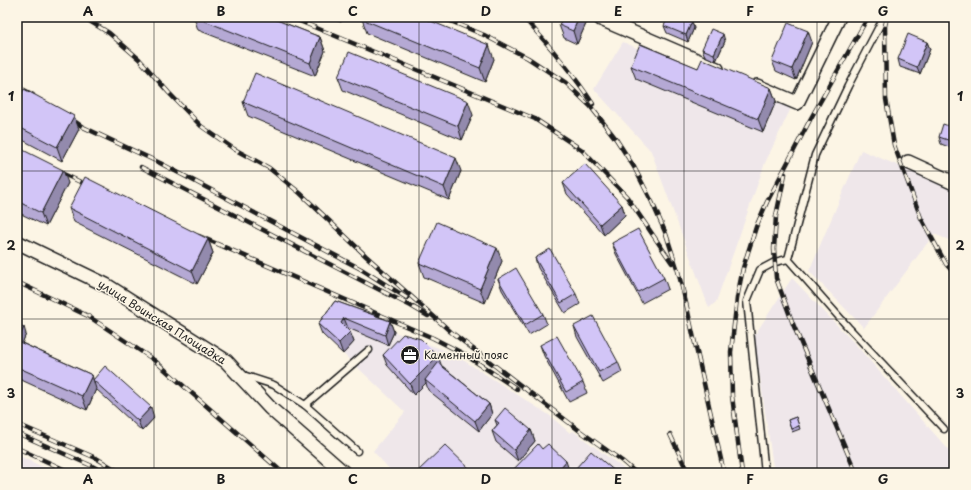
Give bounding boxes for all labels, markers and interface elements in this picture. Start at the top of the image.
text: A [83,1,93,20]
text: B [217,1,226,20]
text: C [348,1,358,20]
text: D [481,1,491,20]
text: E [614,1,622,20]
text: F [746,1,754,20]
text: G [878,1,888,20]
text: 1 [8,86,14,105]
text: 1 [957,86,963,105]
text: 2 [6,235,16,254]
text: 2 [955,235,965,254]
street label: улица Воинская Площадка [95,275,230,368]
office icon: Каменный пояс [399,344,421,366]
place label: Каменный пояс [424,346,509,363]
text: 3 [7,383,16,402]
text: 3 [956,383,965,402]
text: A [83,469,93,488]
text: B [217,469,226,488]
text: C [348,469,358,488]
text: D [481,469,491,488]
text: E [614,469,622,488]
text: F [746,469,754,488]
text: G [878,469,888,488]

